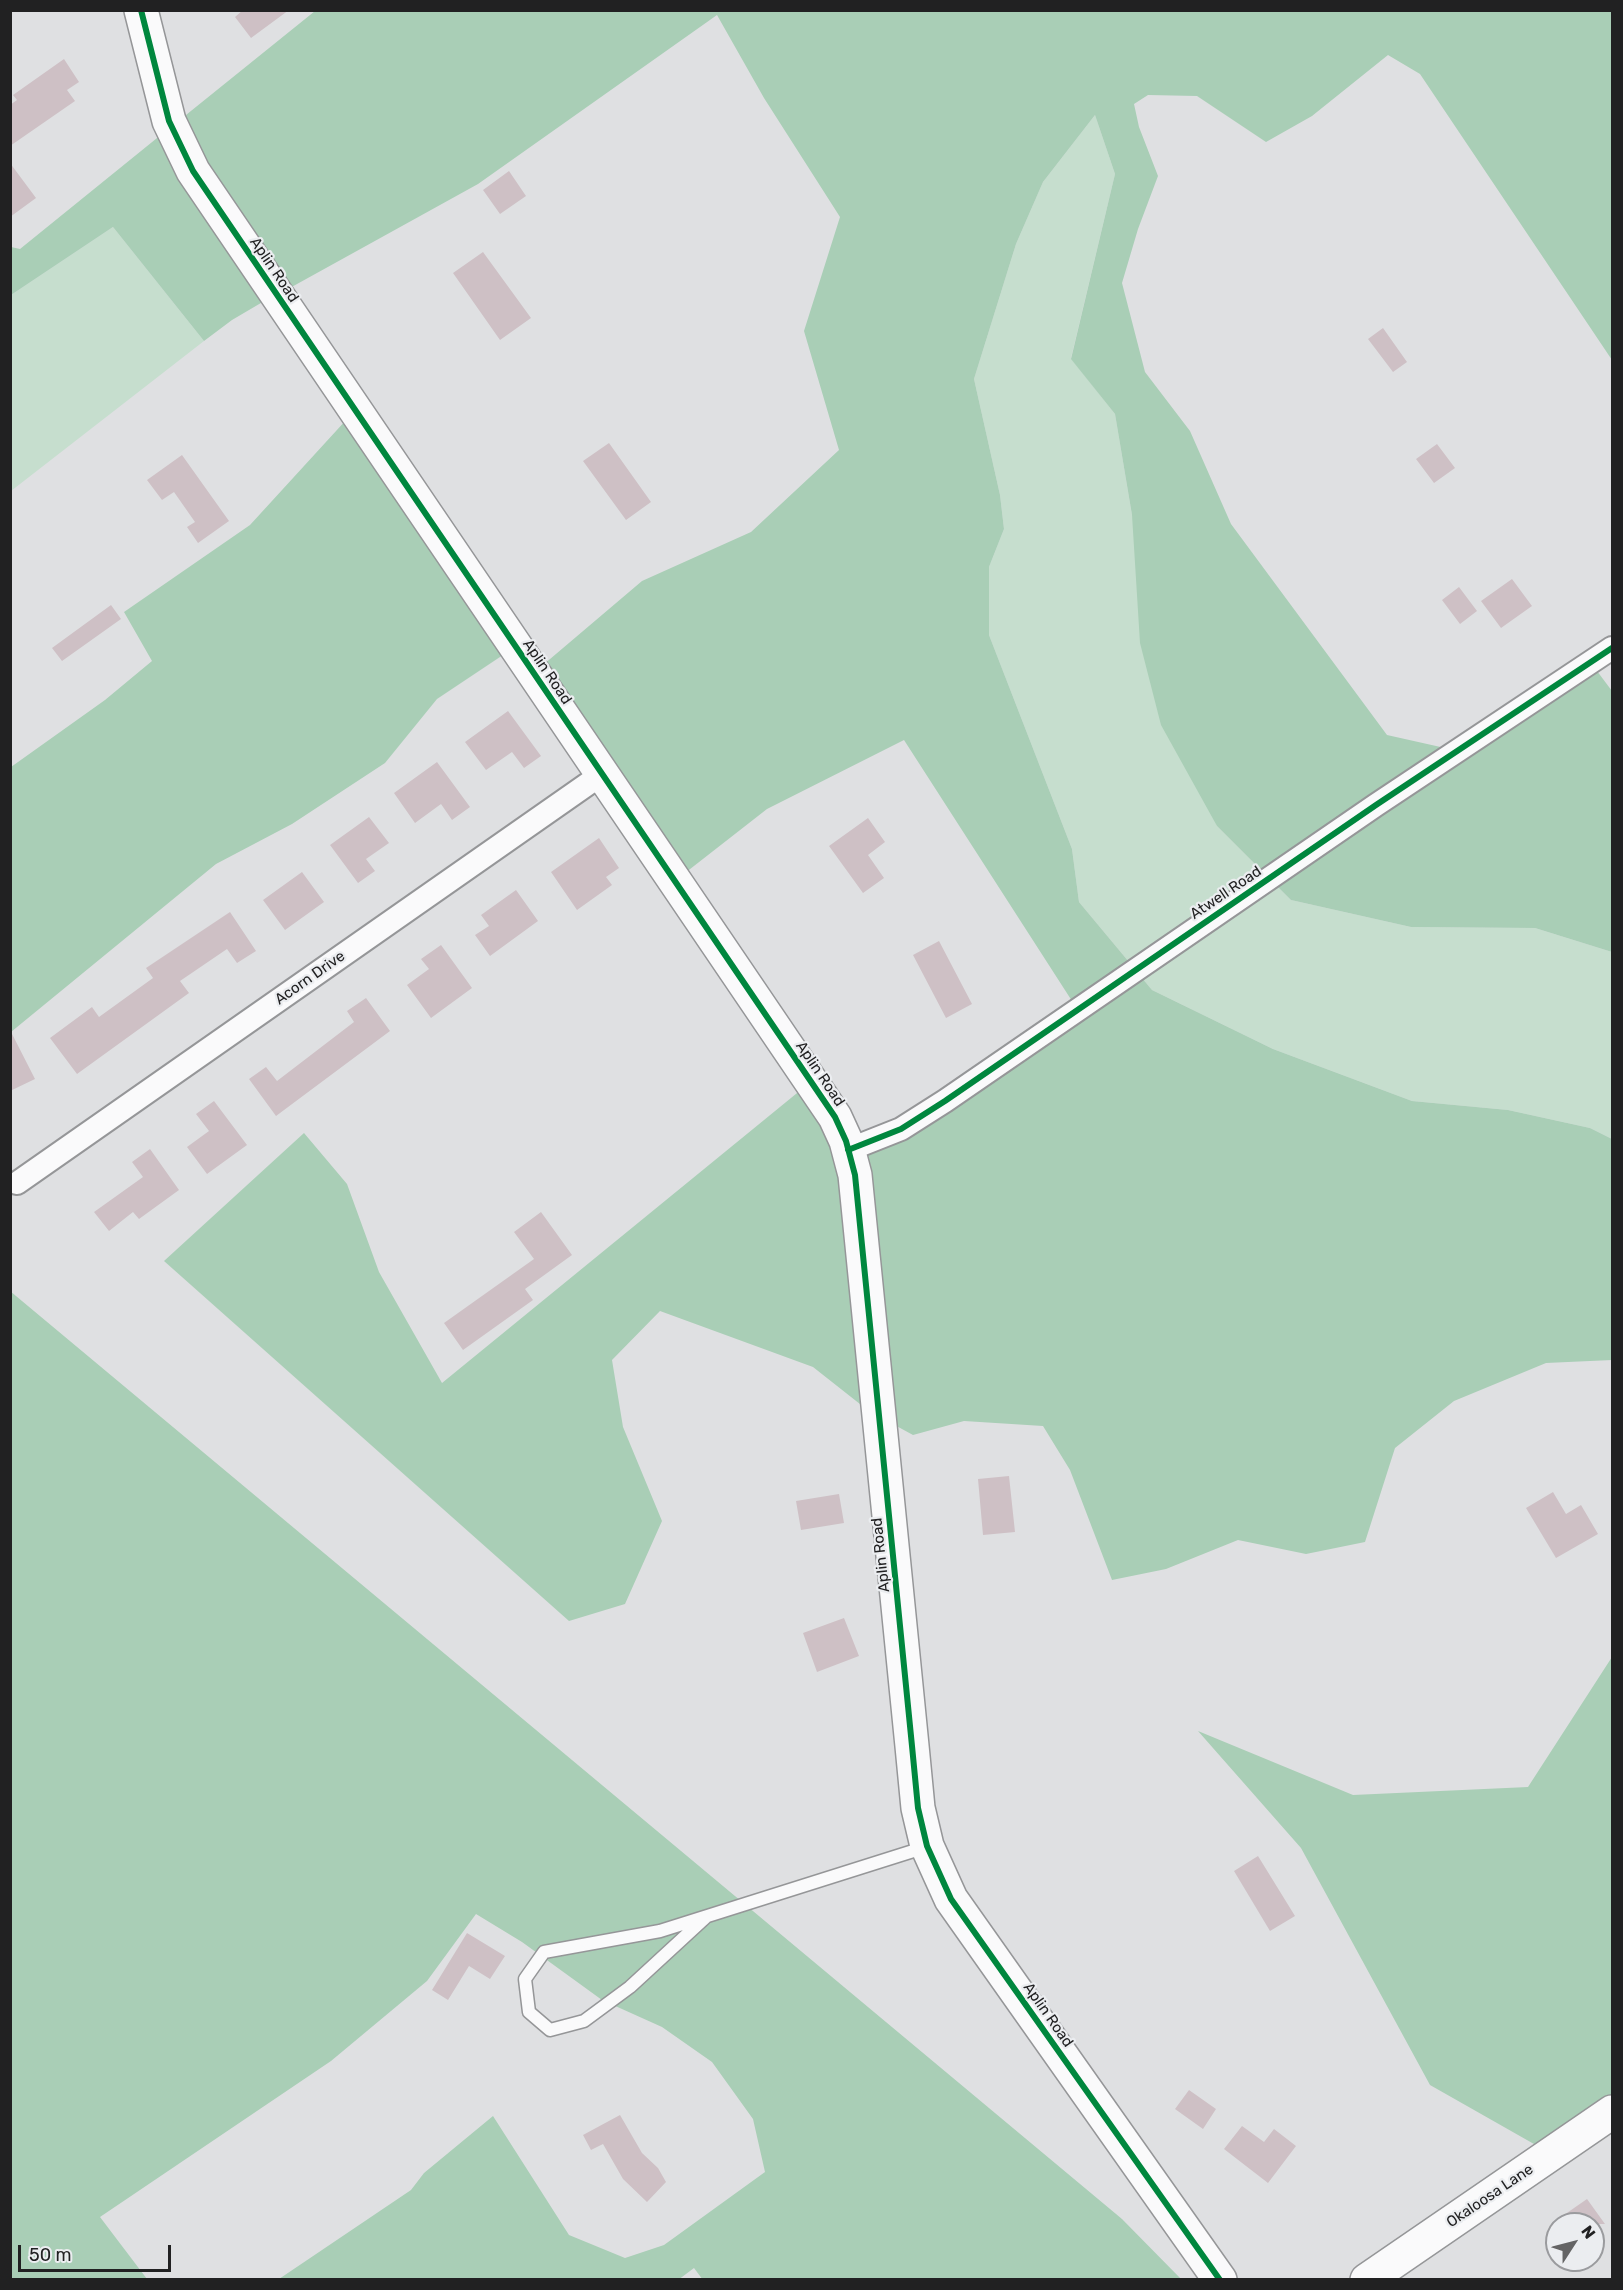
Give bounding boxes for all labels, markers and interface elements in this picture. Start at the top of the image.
street label: Aplin Road [246,234,302,306]
street label: Aplin Road [519,636,575,708]
street label: Atwell Road [1187,863,1265,923]
street label: Acorn Drive [271,947,349,1009]
street label: Aplin Road [792,1038,848,1110]
street label: Aplin Road [868,1517,894,1593]
street label: Aplin Road [1019,1979,1077,2051]
street label: Okaloosa Lane [1443,2160,1537,2232]
north arrow [1545,2212,1605,2272]
text: N [1577,2222,1599,2243]
scale bar [21,2233,174,2271]
text: 50 m [29,2244,72,2266]

